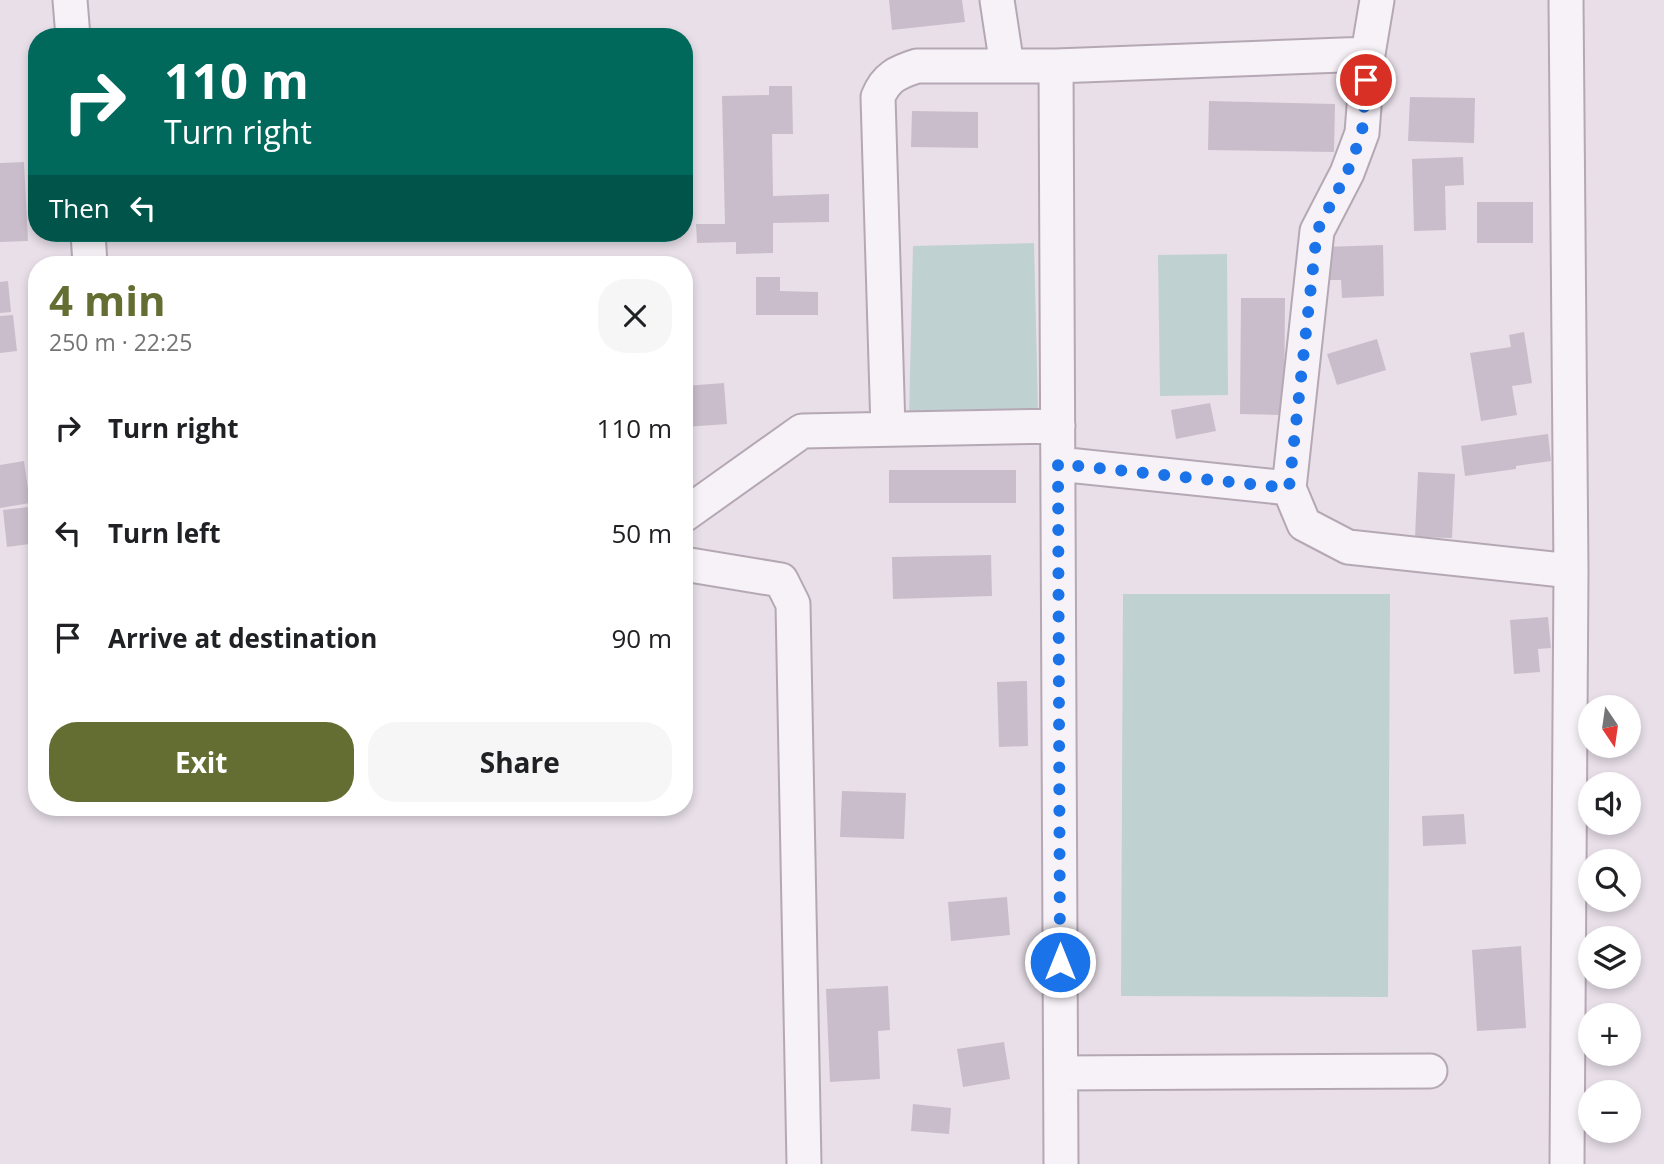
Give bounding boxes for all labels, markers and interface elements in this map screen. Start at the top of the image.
text: 110 m [164,47,309,113]
pin [1336,50,1396,110]
icon: right [49,56,140,147]
icon: arrive [1347,61,1385,99]
text: Turn right [164,110,312,153]
icon: left [124,189,162,227]
text: Then [49,190,110,226]
text: 4 min [49,271,166,328]
button: close [598,279,672,353]
text: 250 m · 22:25 [49,326,192,358]
icon: right [49,409,87,447]
text: Turn right [108,410,239,446]
text: 110 m [597,410,672,446]
icon: left [49,514,87,552]
text: Turn left [108,515,220,551]
text: 50 m [611,515,672,551]
icon: arrive [49,619,87,657]
text: Arrive at destination [108,620,377,656]
text: 90 m [611,620,672,656]
north arrow [1578,695,1642,758]
map controls [1578,695,1641,1143]
button: Exit [49,722,354,802]
button: Share [368,722,672,802]
button: sound [1578,772,1641,835]
button: search [1578,849,1641,912]
position arrow [1023,925,1097,999]
button: layers [1578,926,1641,989]
button: + [1578,1003,1641,1066]
button: − [1578,1080,1641,1143]

